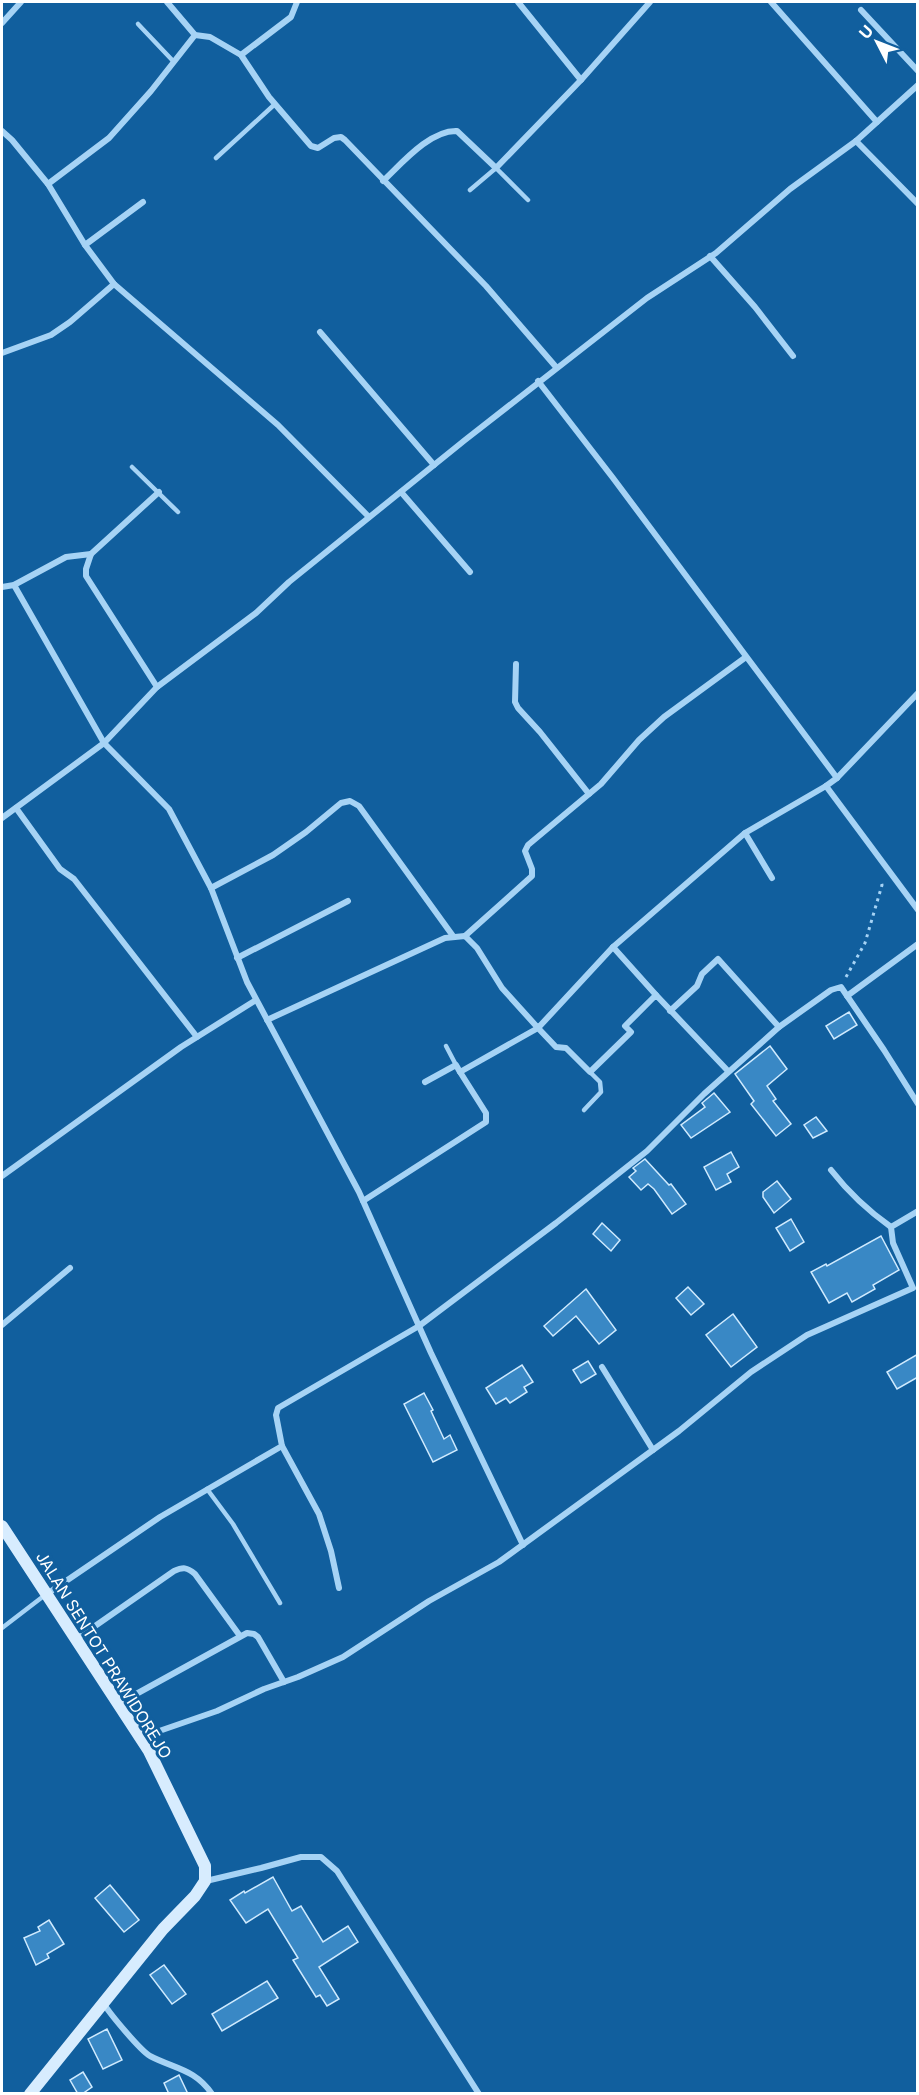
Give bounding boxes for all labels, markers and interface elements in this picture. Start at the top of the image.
north arrow [847,12,907,72]
text: U [855,21,877,43]
street label: JALAN SENTOT PRAWIDOREJO [32,1548,176,1762]

